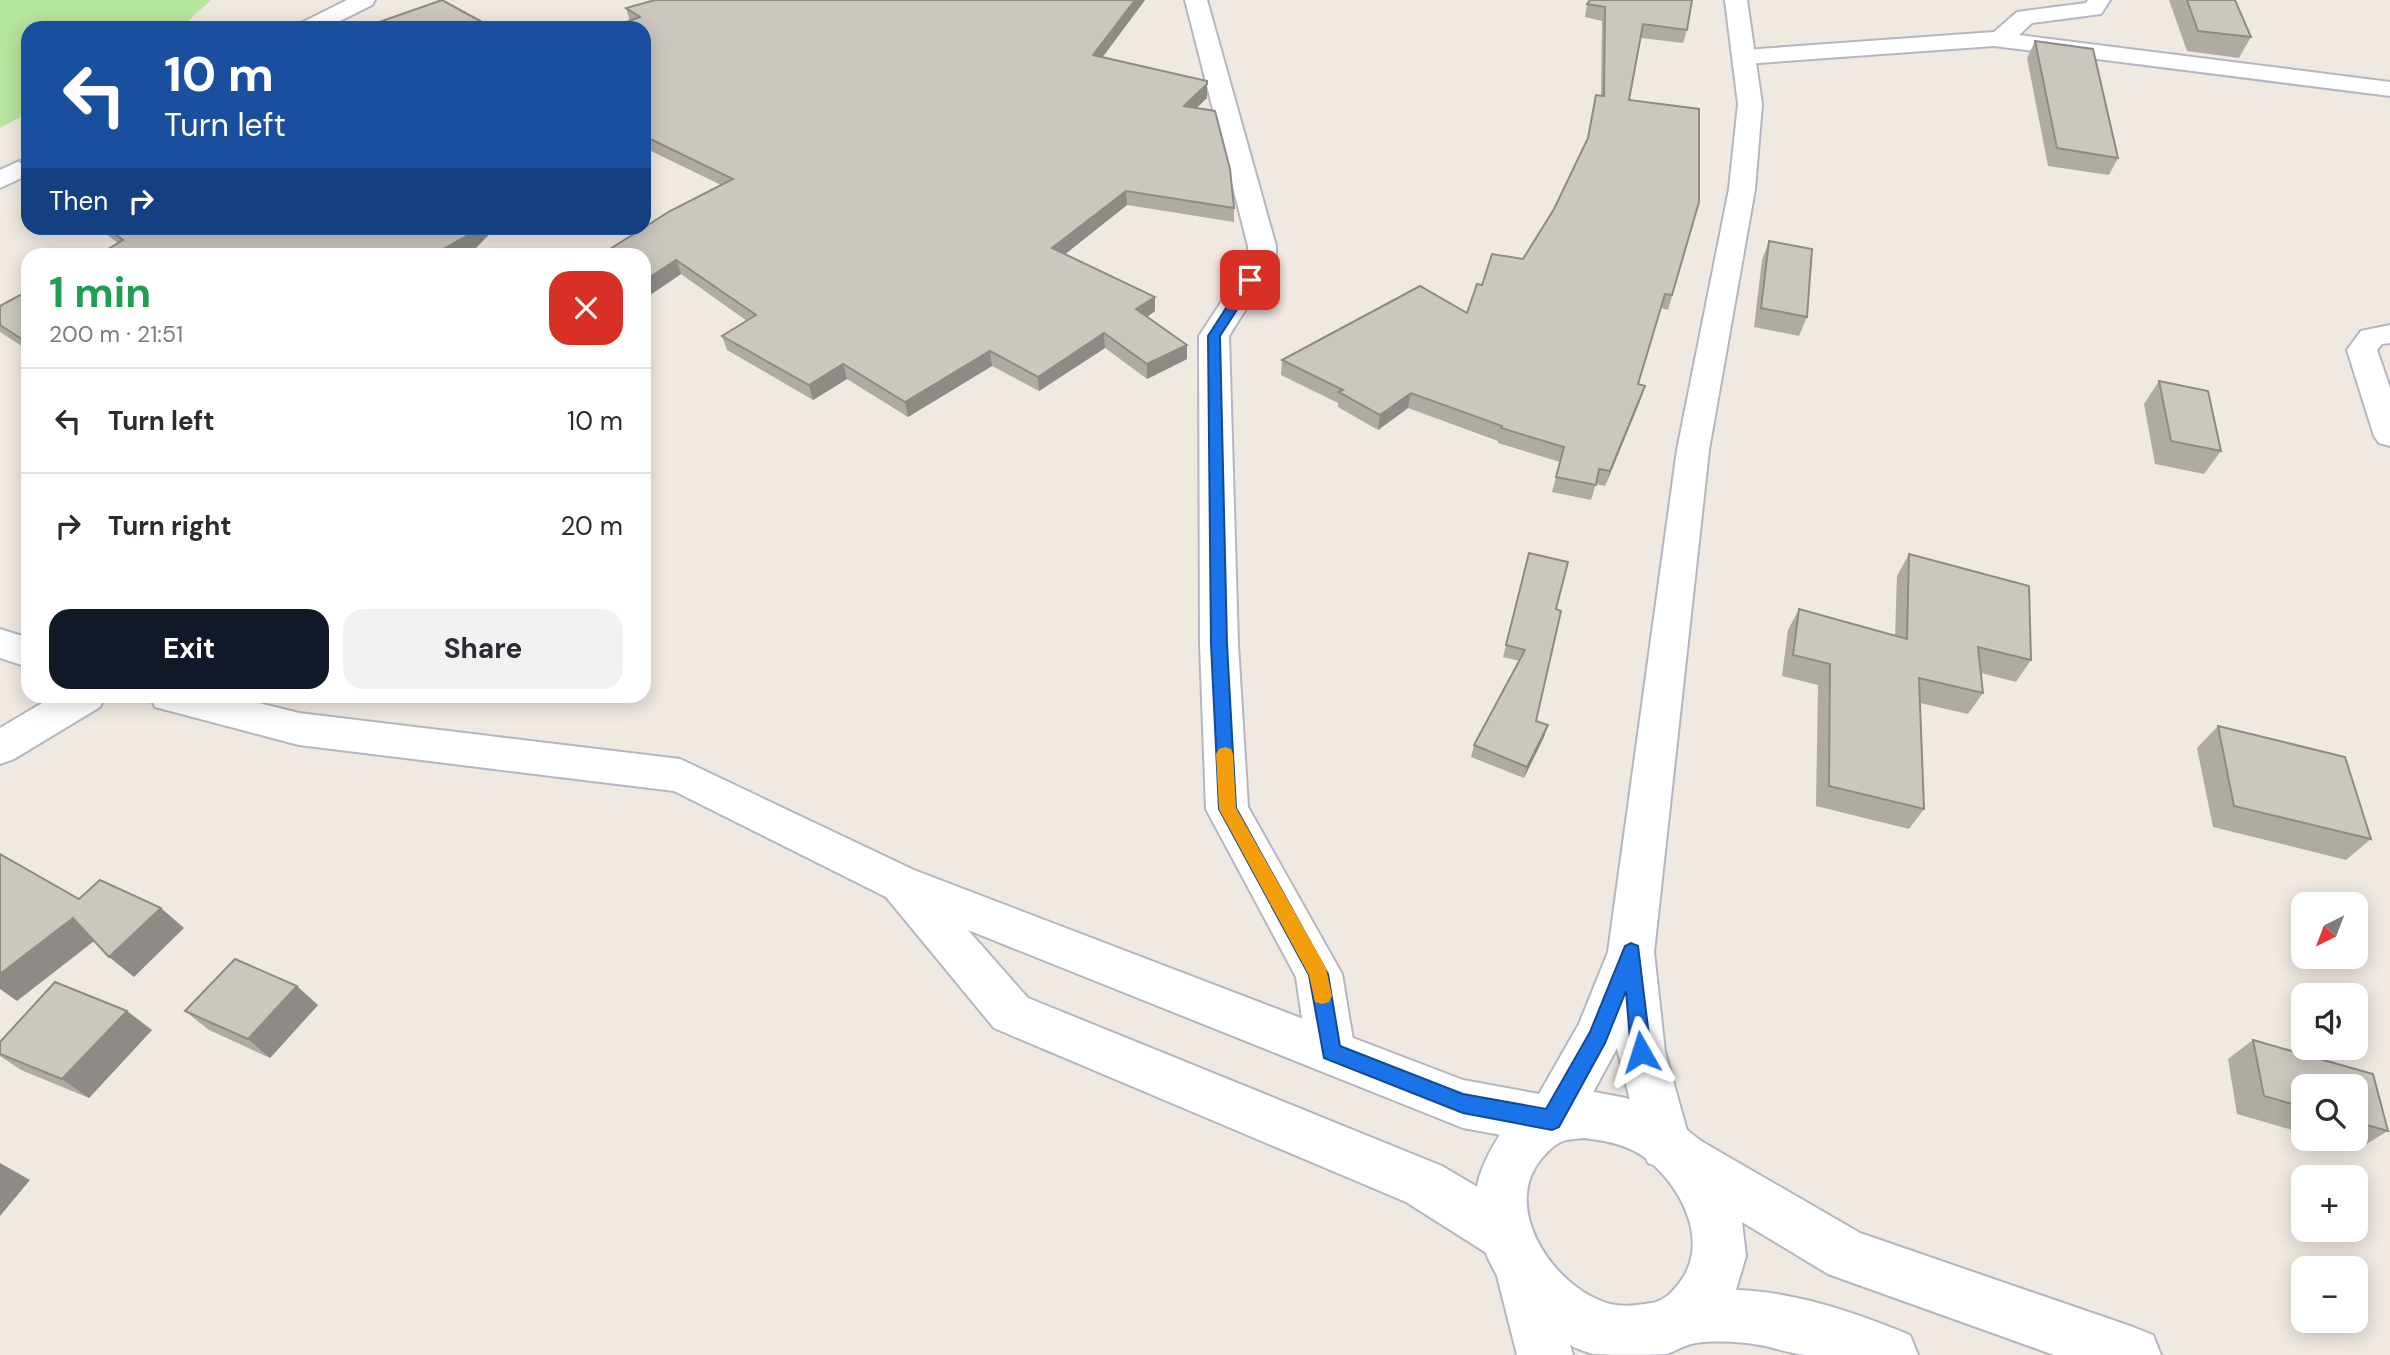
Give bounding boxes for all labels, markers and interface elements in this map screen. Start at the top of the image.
text: 10 m [164,42,274,106]
icon: left [49,49,140,140]
text: Turn left [164,104,286,146]
icon: right [122,182,160,220]
text: Then [49,184,108,218]
pin [1220,250,1280,310]
icon: arrive [1231,261,1269,299]
text: 1 min [49,265,151,320]
button: close [549,271,623,345]
text: 200 m · 21:51 [49,319,183,349]
icon: left [49,402,87,440]
text: Turn left [108,404,215,438]
text: 10 m [567,404,623,438]
icon: right [49,507,87,545]
text: Turn right [108,509,232,543]
text: 20 m [560,509,623,543]
button: Exit [49,609,329,689]
button: Share [343,609,623,689]
north arrow [2291,892,2368,970]
map controls [2291,892,2368,1333]
button: sound [2291,983,2368,1060]
position arrow [1604,1015,1678,1089]
button: search [2291,1074,2368,1151]
button: + [2291,1165,2368,1242]
button: − [2291,1256,2368,1333]

